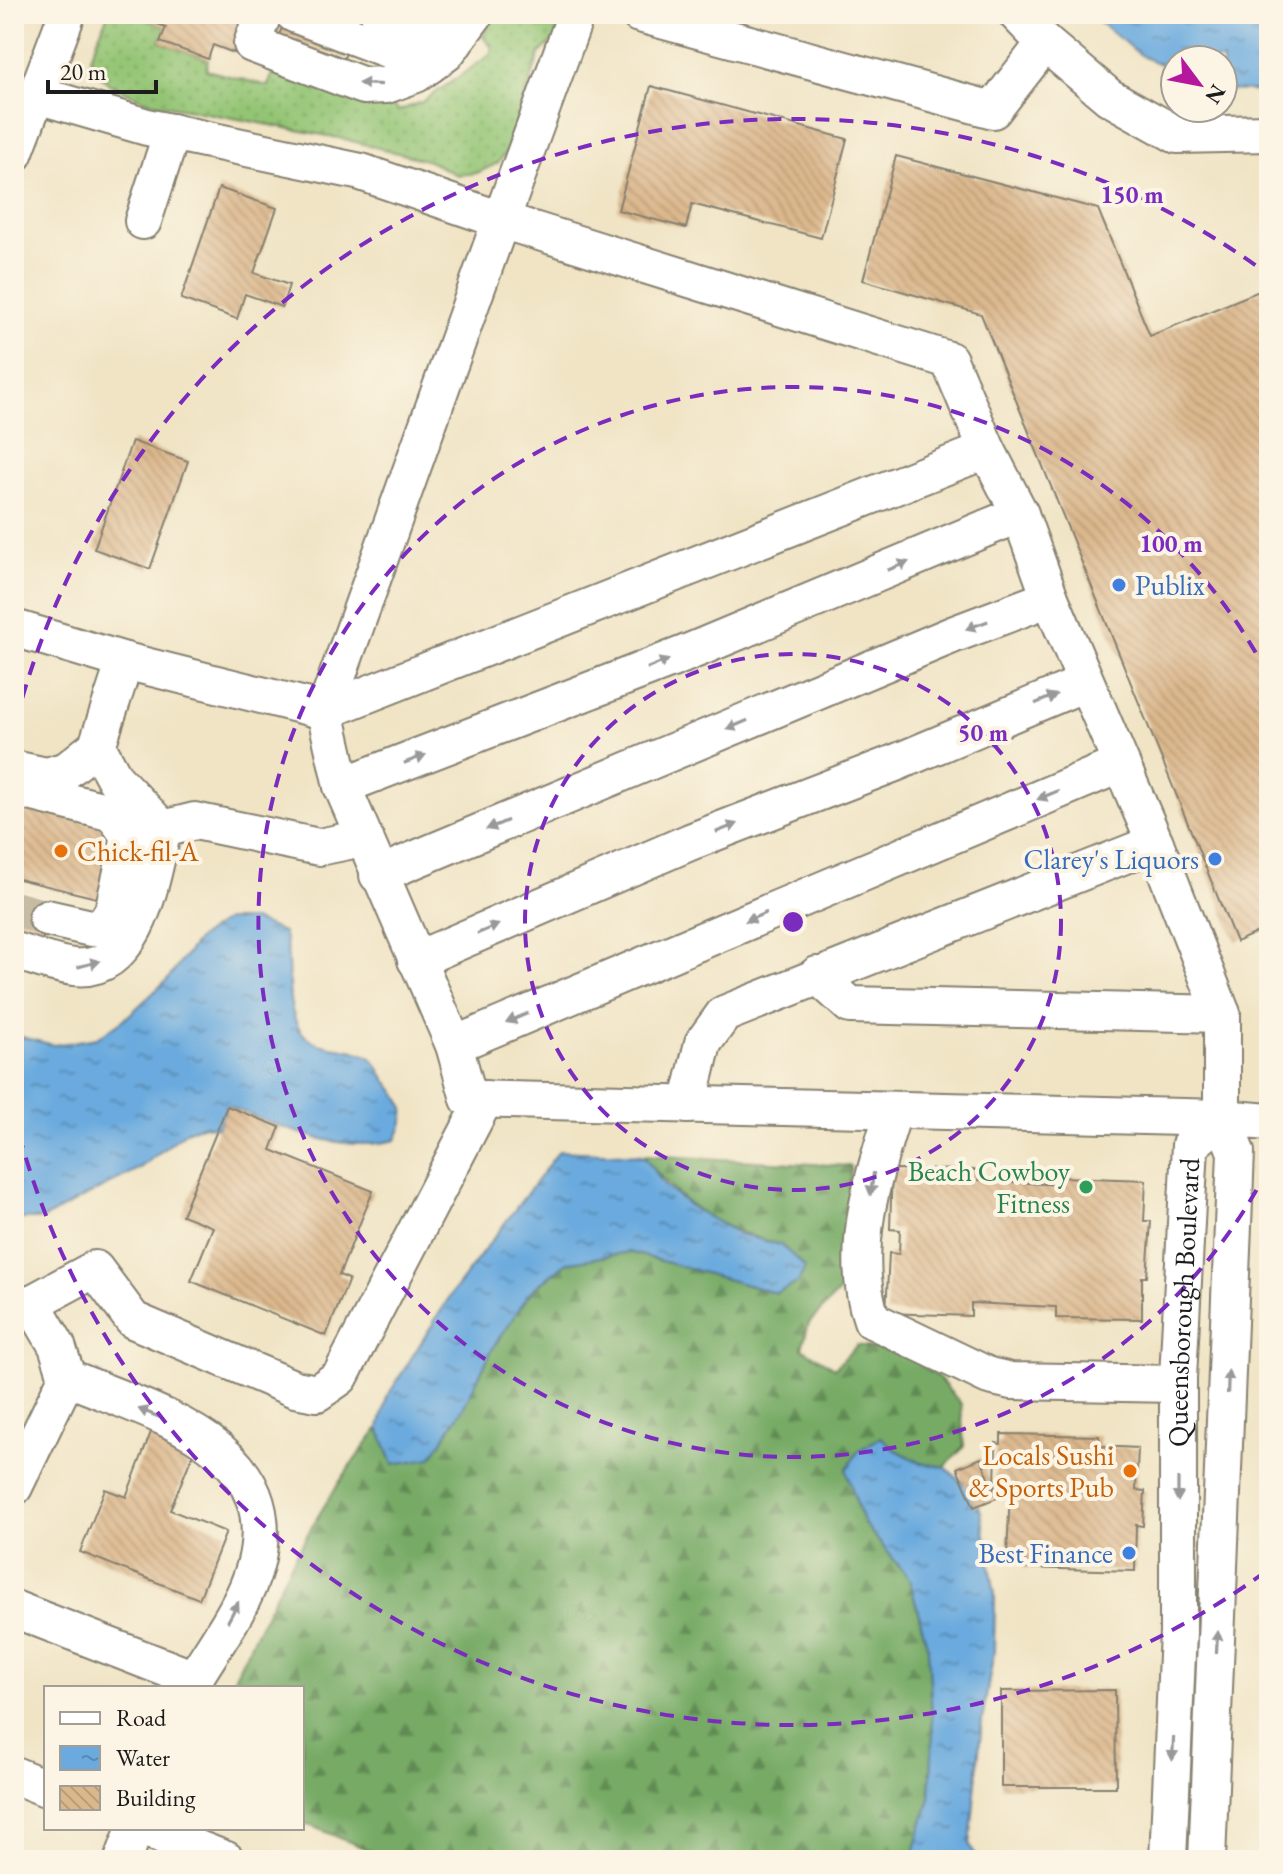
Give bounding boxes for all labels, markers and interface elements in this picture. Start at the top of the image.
scale bar [48,44,156,94]
north arrow [1159,44,1239,124]
text: 20 m [60,56,107,87]
one-way arrow [357,77,382,90]
text: N [1198,79,1233,110]
text: 150 m [1100,179,1164,210]
text: 100 m [1139,528,1203,559]
one-way arrow [886,559,910,572]
place label: Publix [1135,567,1205,603]
marker: Publix [1110,576,1128,594]
one-way arrow [965,619,989,632]
one-way arrow [646,658,670,671]
one-way arrow [1034,693,1058,706]
text: 50 m [958,717,1008,748]
one-way arrow [725,718,749,731]
one-way arrow [403,752,427,765]
one-way arrow [1035,789,1059,802]
one-way arrow [485,819,509,832]
one-way arrow [715,821,739,834]
place label: Chick-fil-A [77,833,199,869]
place label: Clarey's Liquors [1024,841,1199,877]
marker: Chick-fil-A [52,842,70,860]
marker: Clarey's Liquors [1206,850,1224,868]
centre of rings [779,908,807,936]
one-way arrow [744,911,768,924]
one-way arrow [476,923,500,936]
one-way arrow [77,958,102,970]
one-way arrow [505,1012,529,1025]
place label: Beach Cowboy Fitness [908,1153,1071,1221]
street label: Queensborough Boulevard [1160,1156,1207,1447]
one-way arrow [865,1172,878,1197]
marker: Beach Cowboy Fitness [1077,1178,1095,1196]
one-way arrow [1222,1369,1235,1394]
one-way arrow [137,1406,161,1419]
place label: Locals Sushi & Sports Pub [968,1437,1114,1505]
marker: Locals Sushi & Sports Pub [1121,1462,1139,1480]
one-way arrow [1172,1478,1184,1503]
place label: Best Finance [979,1535,1113,1571]
marker: Best Finance [1120,1544,1138,1562]
one-way arrow [227,1600,240,1623]
one-way arrow [1211,1629,1224,1654]
legend [44,1686,304,1830]
text: Road [116,1702,167,1733]
one-way arrow [1166,1737,1179,1762]
text: Water [116,1742,170,1773]
text: Building [116,1782,196,1813]

